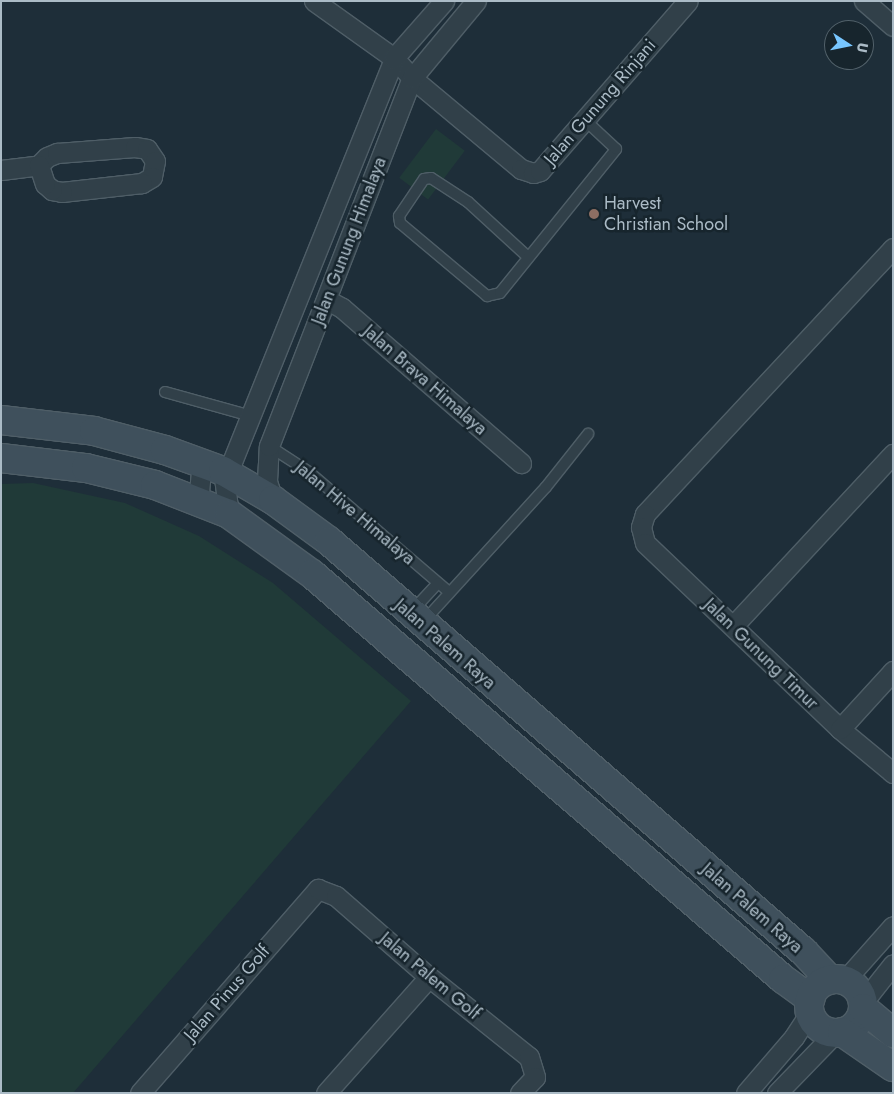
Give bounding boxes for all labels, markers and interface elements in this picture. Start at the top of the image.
north arrow [824,20,874,70]
street label: Jalan Gunung Rinjani [540,35,660,169]
text: U [852,41,873,54]
street label: Jalan Gunung Himalaya [307,154,391,328]
place label: Harvest Christian School [604,193,728,235]
marker: Harvest Christian School [588,208,600,220]
street label: Jalan Brava Himalaya [359,320,491,440]
street label: Jalan Hive Himalaya [291,457,419,569]
street label: Jalan Palem Raya [390,594,500,694]
street label: Jalan Gunung Timur [699,594,823,714]
street label: Jalan Palem Raya [697,858,807,958]
street label: Jalan Palem Golf [375,928,485,1024]
street label: Jalan Pinus Golf [180,941,274,1045]

